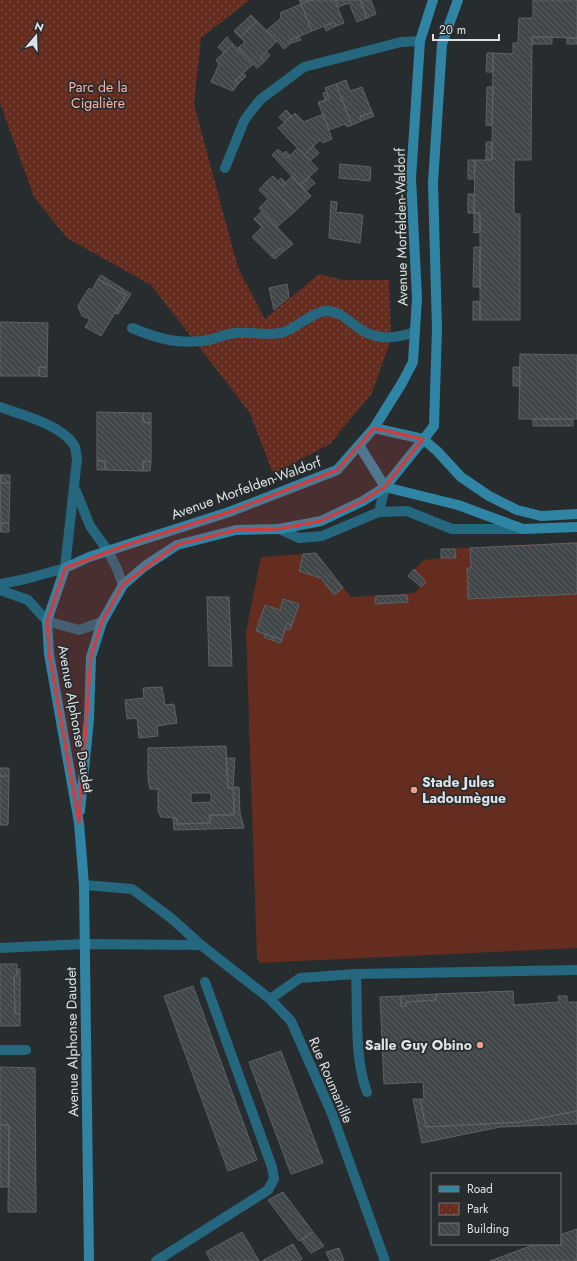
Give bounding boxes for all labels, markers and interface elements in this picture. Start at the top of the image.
north arrow [16,16,56,56]
scale bar [433,16,499,42]
text: N [33,18,46,36]
text: 20 m [439,21,466,39]
park label: Parc de la Cigalière [69,77,127,113]
street label: Avenue Morfelden-Waldorf [390,147,412,306]
street label: Avenue Morfelden-Waldorf [168,451,325,524]
street label: Avenue Alphonse Daudet [53,643,99,795]
place label: Stade Jules Ladoumègue [422,772,506,808]
marker: Stade Jules Ladoumègue [409,785,419,795]
street label: Avenue Alphonse Daudet [61,966,83,1117]
street label: Rue Roumanille [304,1034,358,1126]
place label: Salle Guy Obino [365,1035,472,1055]
marker: Salle Guy Obino [475,1040,485,1050]
legend [431,1173,561,1245]
text: Road [467,1180,493,1198]
text: Park [467,1200,489,1218]
text: Building [467,1220,509,1238]

